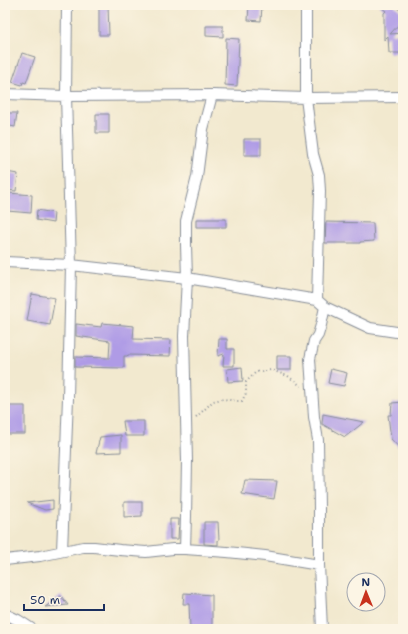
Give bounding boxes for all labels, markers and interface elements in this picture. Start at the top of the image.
north arrow [346,572,386,612]
text: N [361,575,371,590]
scale bar [24,586,104,612]
text: 50 m [30,592,60,608]

